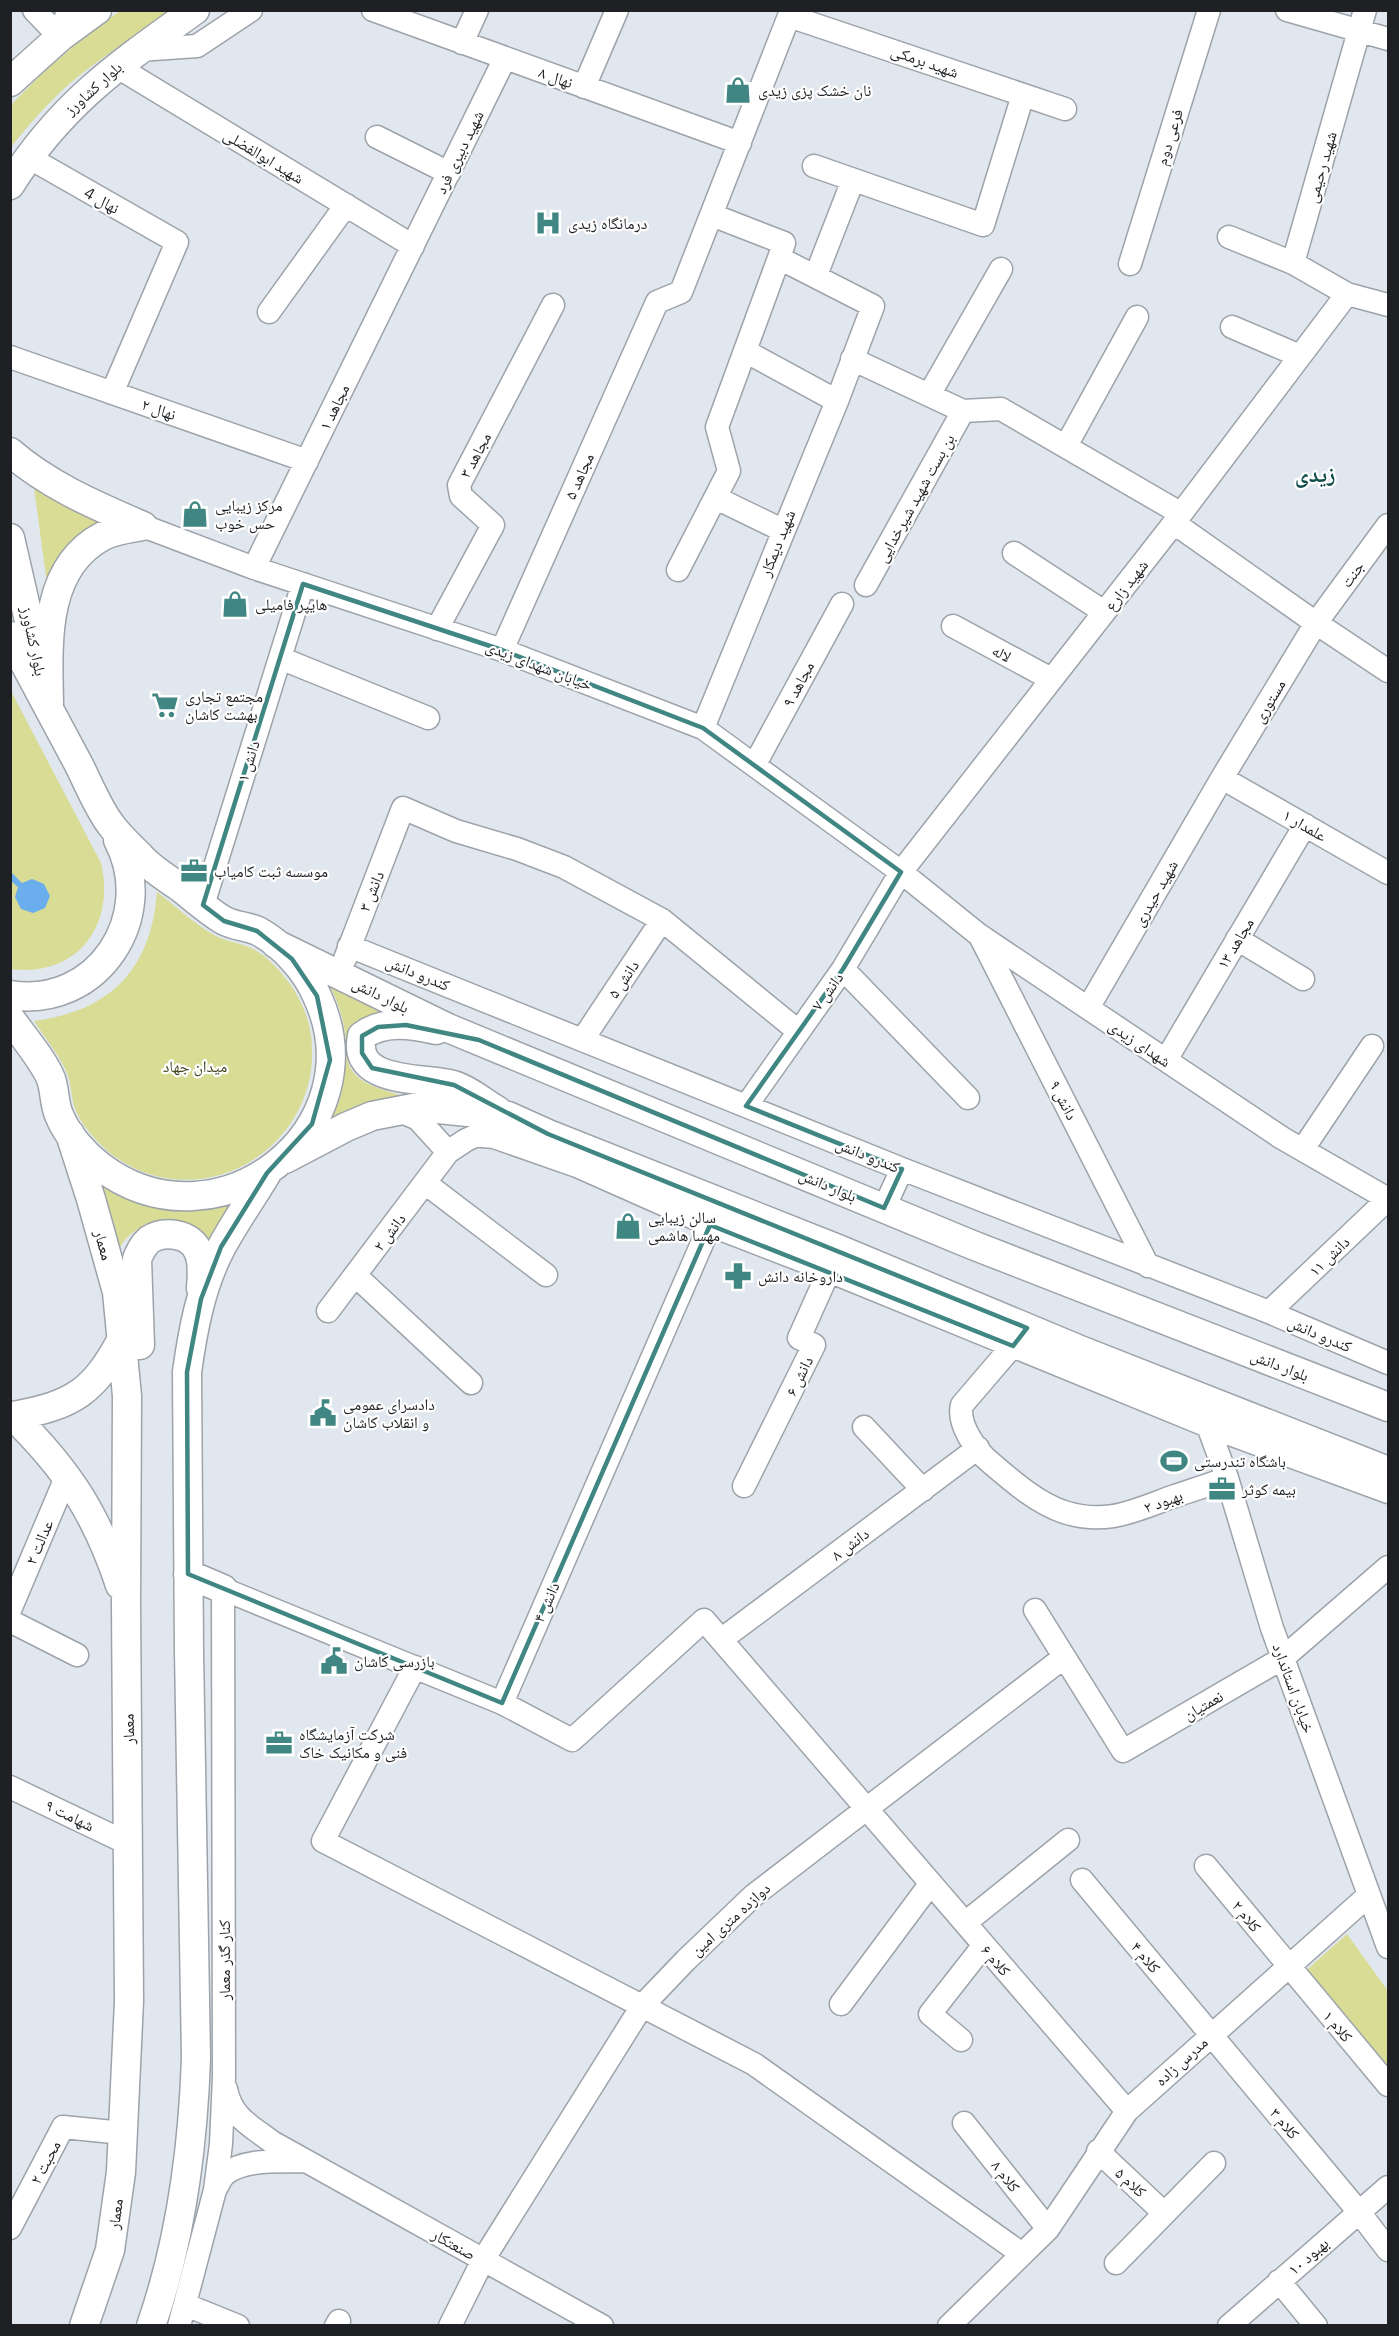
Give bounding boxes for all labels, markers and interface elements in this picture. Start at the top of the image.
street label: شهید برمکی [888,40,961,83]
street label: بلوار کشاورز [59,57,126,120]
street label: نهال ۸ [536,62,576,93]
shop icon: نان خشک پزی زیدی [723,75,753,105]
place label: نان خشک پزی زیدی [758,80,871,101]
street label: فرعی دوم [1151,106,1188,168]
street label: شهید دبیری فرد [430,107,489,197]
street label: شهید ابوالفضلی [220,124,308,189]
street label: شهید رحیمی [1301,129,1342,205]
street label: نهال 4 [80,182,123,219]
hospital icon: درمانگاه زیدی [533,208,563,238]
place label: درمانگاه زیدی [568,213,647,234]
street label: مجاهد ۱ [314,381,354,433]
street label: نهال ۲ [139,394,179,425]
street label: مجاهد ۳ [455,429,495,481]
street label: بن بست شهید شیرخدایی [871,430,960,566]
street label: مجاهد ۵ [560,450,598,502]
district label: زیدی [1295,459,1335,488]
place label: مرکز زیبایی حس خوب [215,495,283,534]
shop icon: مرکز زیبایی حس خوب [180,499,210,529]
street label: شهید دیمکار [754,507,799,580]
street label: شهید زارع [1100,555,1153,615]
street label: جنت [1336,557,1368,591]
shop icon: هایپر فامیلی [220,589,250,619]
place label: هایپر فامیلی [255,594,327,615]
street label: بلوار کشاورز [17,603,51,678]
street label: خیابان شهدای زیدی [483,636,595,695]
street label: لاله [989,640,1015,666]
street label: مجاهد ۹ [778,658,818,710]
street label: مستوری [1248,676,1291,727]
place label: مجتمع تجاری بهشت کاشان [185,686,263,725]
supermarket icon: مجتمع تجاری بهشت کاشان [150,690,180,720]
street label: دانش ۱ [232,738,265,784]
street label: علمدار ۱ [1280,805,1330,845]
office icon: موسسه ثبت کامیاب [179,856,209,886]
street label: شهید حیدری [1128,856,1183,930]
place label: موسسه ثبت کامیاب [214,861,328,881]
street label: دانش ۳ [354,868,389,915]
street label: مجاهد ۱۳ [1212,914,1258,972]
street label: کندرو دانش [383,951,453,996]
street label: دانش ۵ [603,956,644,1003]
street label: دانش ۷ [807,968,848,1014]
street label: بلوار دانش [349,973,413,1018]
street label: شهدای زیدی [1104,1015,1175,1072]
park label: میدان جهاد [163,1056,227,1077]
street label: دانش ۹ [1045,1077,1082,1124]
street label: کندرو دانش [833,1133,903,1178]
street label: بلوار دانش [796,1164,860,1207]
place label: سالن زیبایی مهسا هاشمی [648,1207,720,1246]
street label: دانش ۲ [368,1209,410,1255]
shop icon: سالن زیبایی مهسا هاشمی [613,1211,643,1241]
street label: معمار [90,1227,118,1262]
street label: دانش ۱۱ [1304,1232,1354,1281]
pharmacy icon: داروخانه دانش [723,1261,753,1291]
place label: داروخانه دانش [758,1266,843,1287]
street label: کندرو دانش [1285,1312,1355,1357]
street label: بلوار دانش [1248,1345,1312,1386]
street label: دانش ۶ [781,1353,818,1400]
place label: دادسرای عمومی و انقلاب کاشان [343,1394,435,1433]
public building icon: دادسرای عمومی و انقلاب کاشان [308,1398,338,1428]
sports icon: باشگاه تندرستی [1159,1446,1189,1476]
place label: باشگاه تندرستی [1194,1451,1286,1472]
office icon: بیمه کوثر [1207,1474,1237,1504]
place label: بیمه کوثر [1241,1479,1296,1499]
street label: بهبود ۲ [1141,1485,1185,1517]
street label: عدالت ۲ [21,1517,57,1567]
street label: دانش ۸ [827,1523,873,1565]
street label: دانش ۴ [528,1579,565,1626]
street label: خیابان استاندارد [1268,1640,1320,1736]
public building icon: بازرسی کاشان [319,1646,349,1676]
place label: بازرسی کاشان [354,1651,435,1672]
street label: نعمتیان [1180,1686,1227,1725]
street label: معمار [118,1713,138,1746]
place label: شرکت آزمایشگاه فنی و مکانیک خاک [299,1724,407,1763]
office icon: شرکت آزمایشگاه فنی و مکانیک خاک [264,1728,294,1758]
street label: شهامت ۹ [42,1795,98,1835]
street label: دوازده متری امین [686,1878,775,1961]
street label: کلام ۲ [1227,1896,1266,1937]
street label: کنار گذر معمار [214,1920,234,2001]
street label: کلام ۴ [1126,1937,1165,1978]
street label: کلام ۶ [976,1940,1015,1981]
street label: کلام ۱ [1318,2006,1357,2047]
street label: مدرس زاده [1150,2032,1212,2091]
street label: کلام ۳ [1265,2103,1304,2144]
street label: محبت ۲ [25,2137,65,2187]
street label: کلام ۸ [986,2156,1025,2197]
street label: کلام ۵ [1111,2163,1151,2202]
street label: معمار [103,2197,127,2232]
street label: صنعتکار [428,2223,479,2264]
street label: بهبود ۱۰ [1284,2233,1332,2279]

